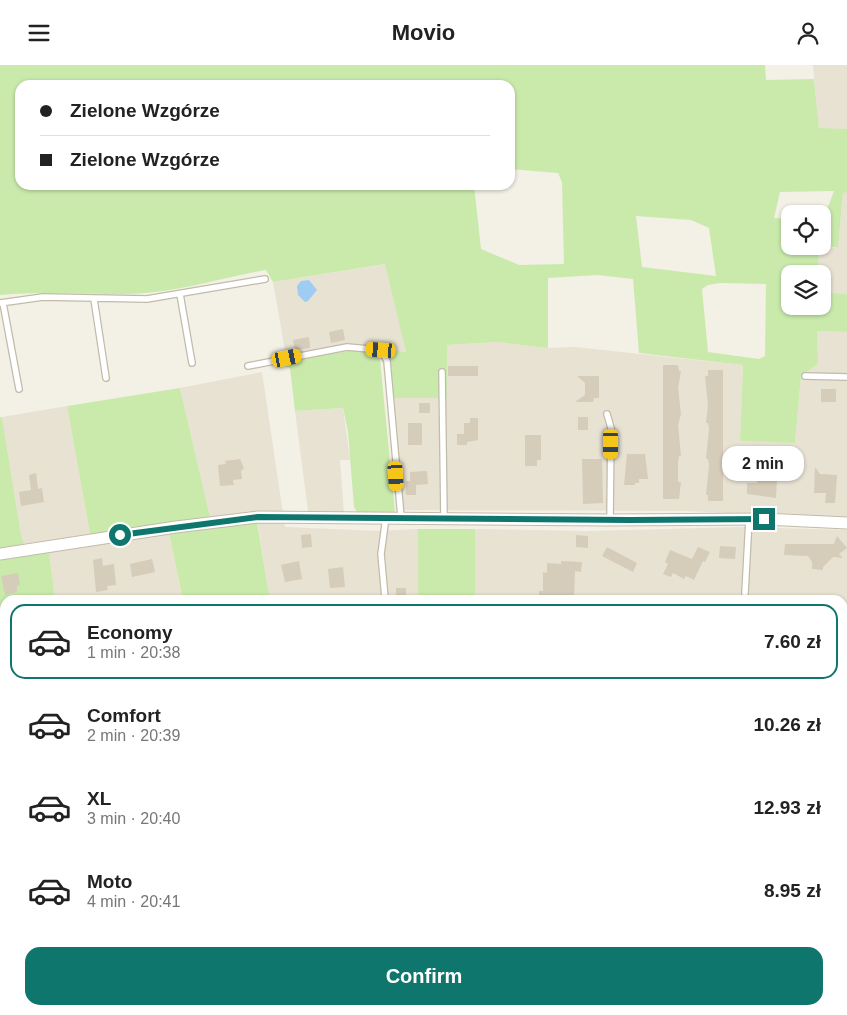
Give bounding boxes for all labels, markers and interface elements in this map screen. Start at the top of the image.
icon: menu [25,19,53,47]
icon: person [794,19,822,47]
text: Movio [392,20,455,45]
text: Zielone Wzgórze [70,100,220,121]
text: Zielone Wzgórze [70,149,220,170]
map controls [781,205,831,315]
button: locate [781,205,831,255]
button: layers [781,265,831,315]
car [365,341,396,359]
car [270,348,303,368]
car [603,429,618,459]
callout: 2 min [723,447,805,481]
text: 2 min [742,455,784,472]
car [387,461,404,491]
route end [753,508,775,530]
route start [109,524,131,546]
icon: car [27,619,72,664]
text: Economy [87,622,173,643]
text: 7.60 zł [764,631,821,652]
text: 1 min · 20:38 [87,644,180,661]
icon: car [27,702,72,747]
text: Comfort [87,705,161,726]
text: 10.26 zł [753,714,821,735]
text: 2 min · 20:39 [87,727,180,744]
icon: car [27,785,72,830]
text: XL [87,788,111,809]
text: 12.93 zł [753,797,821,818]
text: 3 min · 20:40 [87,810,180,827]
icon: car [27,868,72,913]
text: Moto [87,871,132,892]
text: 8.95 zł [764,880,821,901]
text: 4 min · 20:41 [87,893,180,910]
button: Confirm [25,947,823,1005]

